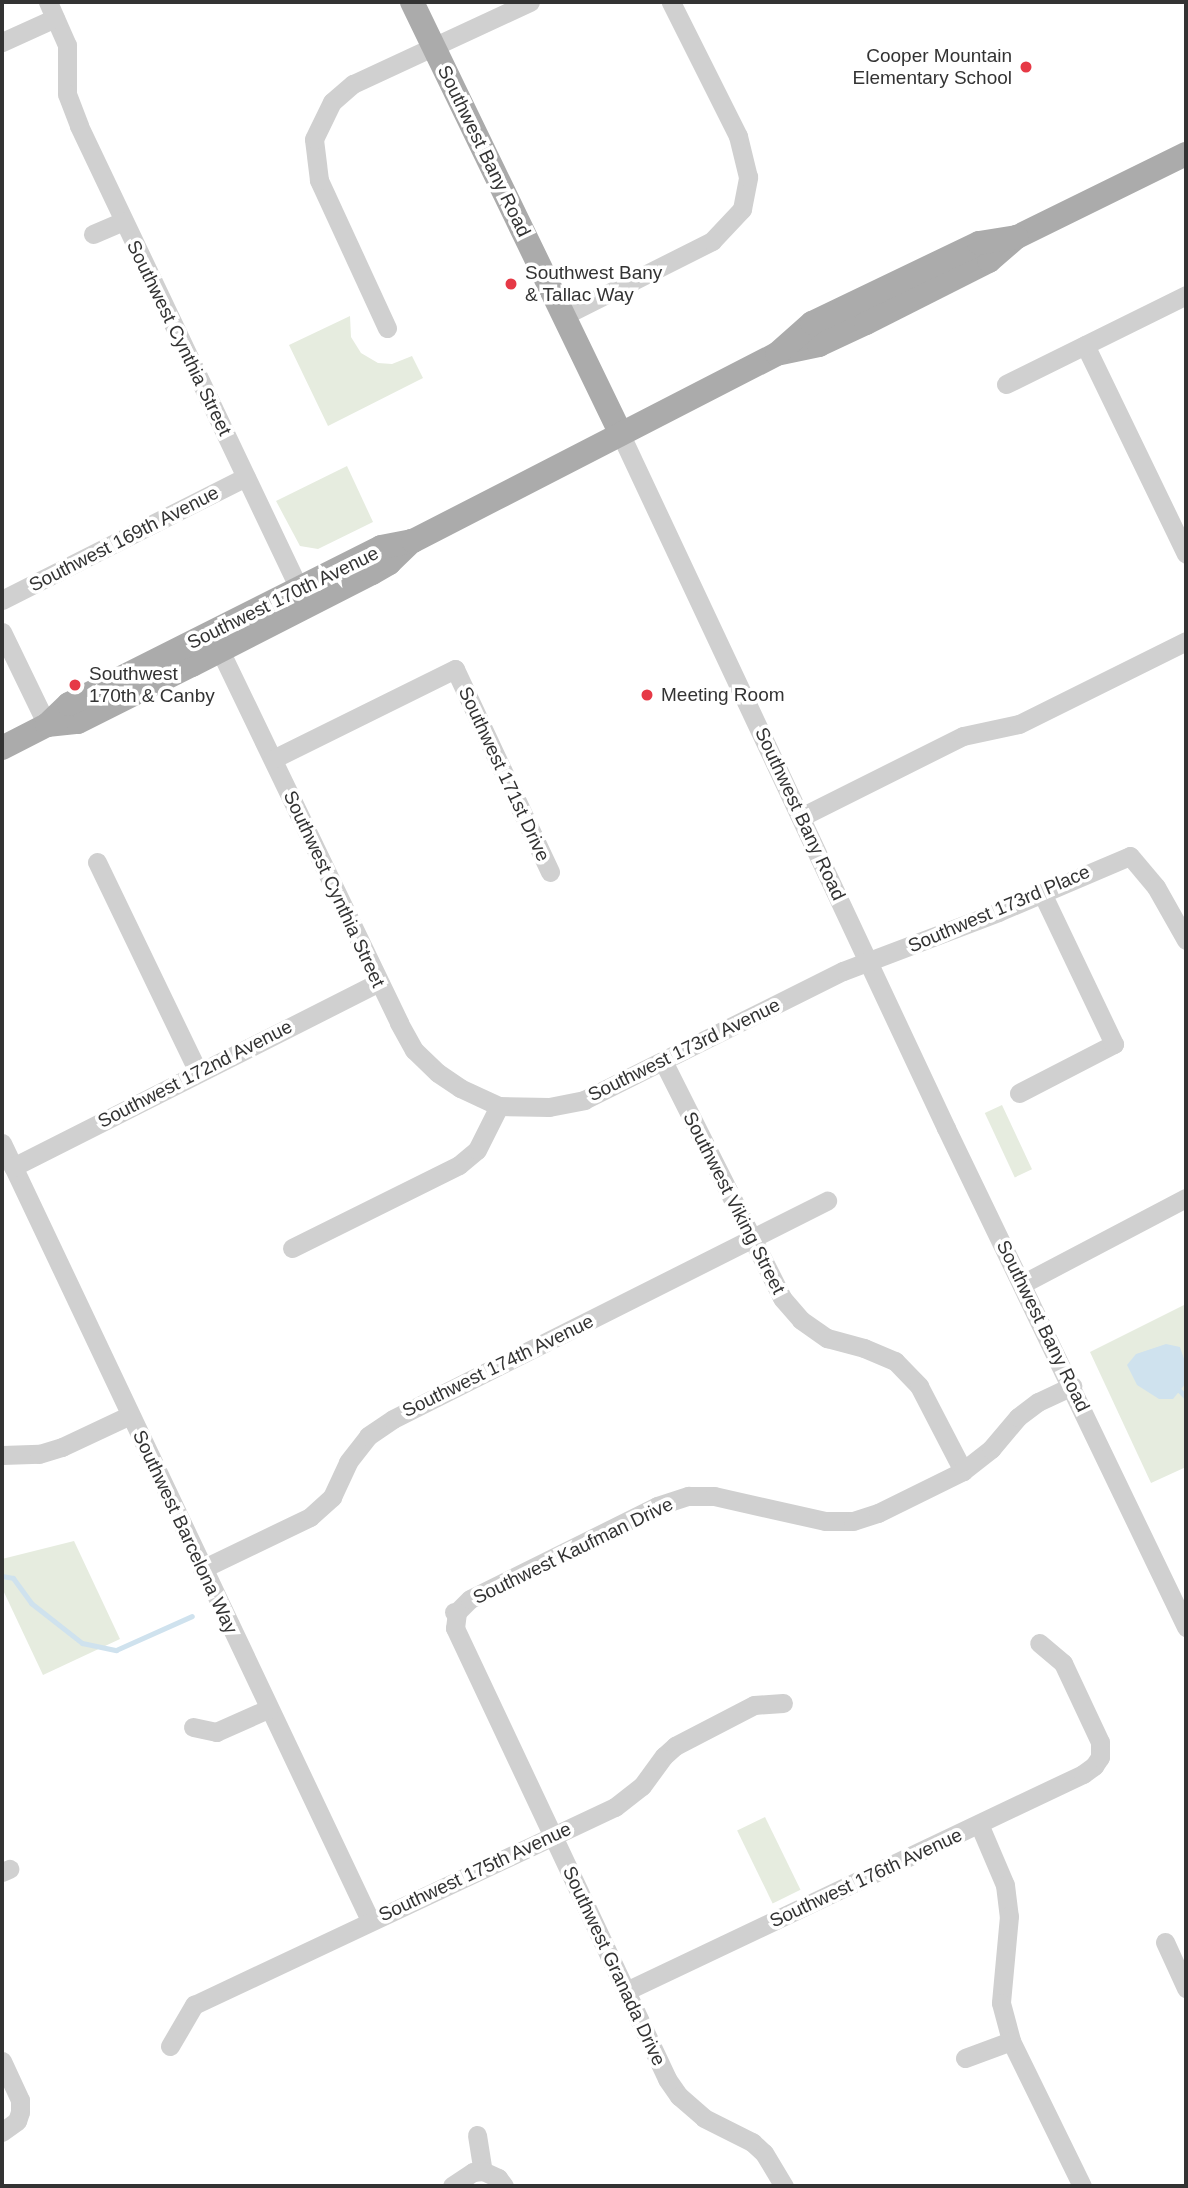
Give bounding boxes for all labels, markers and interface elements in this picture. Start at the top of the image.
place label: Cooper Mountain Elementary School [853,45,1012,89]
marker: Cooper Mountain Elementary School [1018,59,1034,75]
street label: Southwest Bany Road [433,62,535,240]
street label: Southwest Cynthia Street [122,237,236,439]
place label: Southwest Bany & Tallac Way [525,262,662,306]
marker: Southwest Bany & Tallac Way [503,276,519,292]
street label: Southwest 169th Avenue [25,481,223,597]
street label: Southwest 170th Avenue [183,542,383,654]
place label: Southwest 170th & Canby [89,663,215,707]
marker: Southwest 170th & Canby [67,677,83,693]
street label: Southwest 171st Drive [453,683,555,865]
place label: Meeting Room [661,684,785,706]
marker: Meeting Room [639,687,655,703]
street label: Southwest Bany Road [750,724,850,904]
street label: Southwest Cynthia Street [278,787,390,991]
street label: Southwest 173rd Place [905,860,1093,958]
street label: Southwest 173rd Avenue [584,993,784,1107]
street label: Southwest 172nd Avenue [94,1015,296,1133]
street label: Southwest Viking Street [678,1108,790,1298]
street label: Southwest Bany Road [992,1237,1094,1415]
street label: Southwest 174th Avenue [398,1310,598,1422]
street label: Southwest Barcelona Way [128,1427,242,1637]
street label: Southwest Kaufman Drive [469,1493,677,1609]
street label: Southwest 175th Avenue [375,1817,575,1927]
street label: Southwest 176th Avenue [766,1823,966,1933]
street label: Southwest Granada Drive [558,1863,670,2069]

